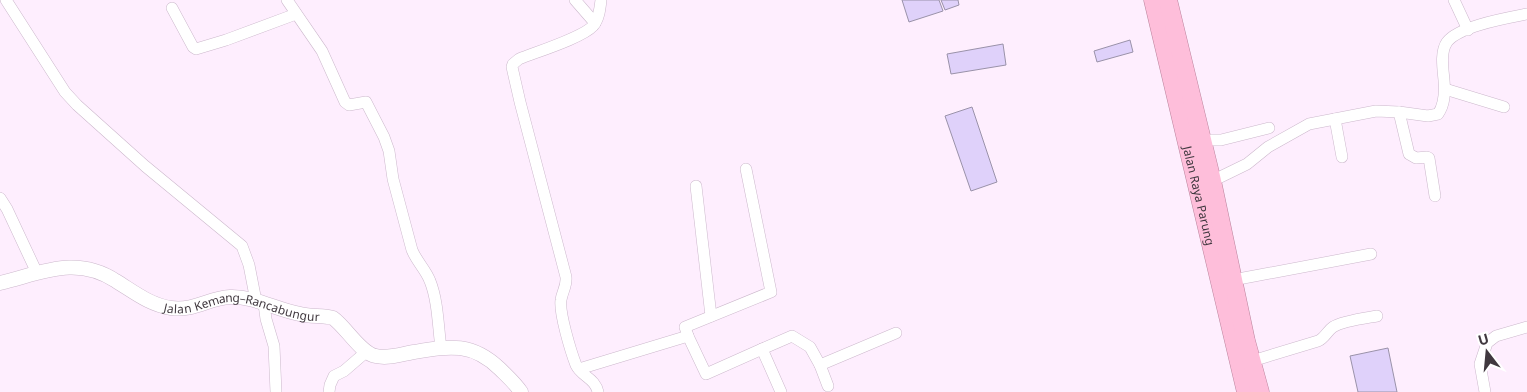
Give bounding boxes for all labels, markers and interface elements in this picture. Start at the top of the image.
street label: Jalan Raya Parung [1179,143,1219,247]
street label: Jalan Kemang–Rancabungur [161,288,320,325]
north arrow [1462,327,1512,377]
text: U [1476,328,1491,350]

